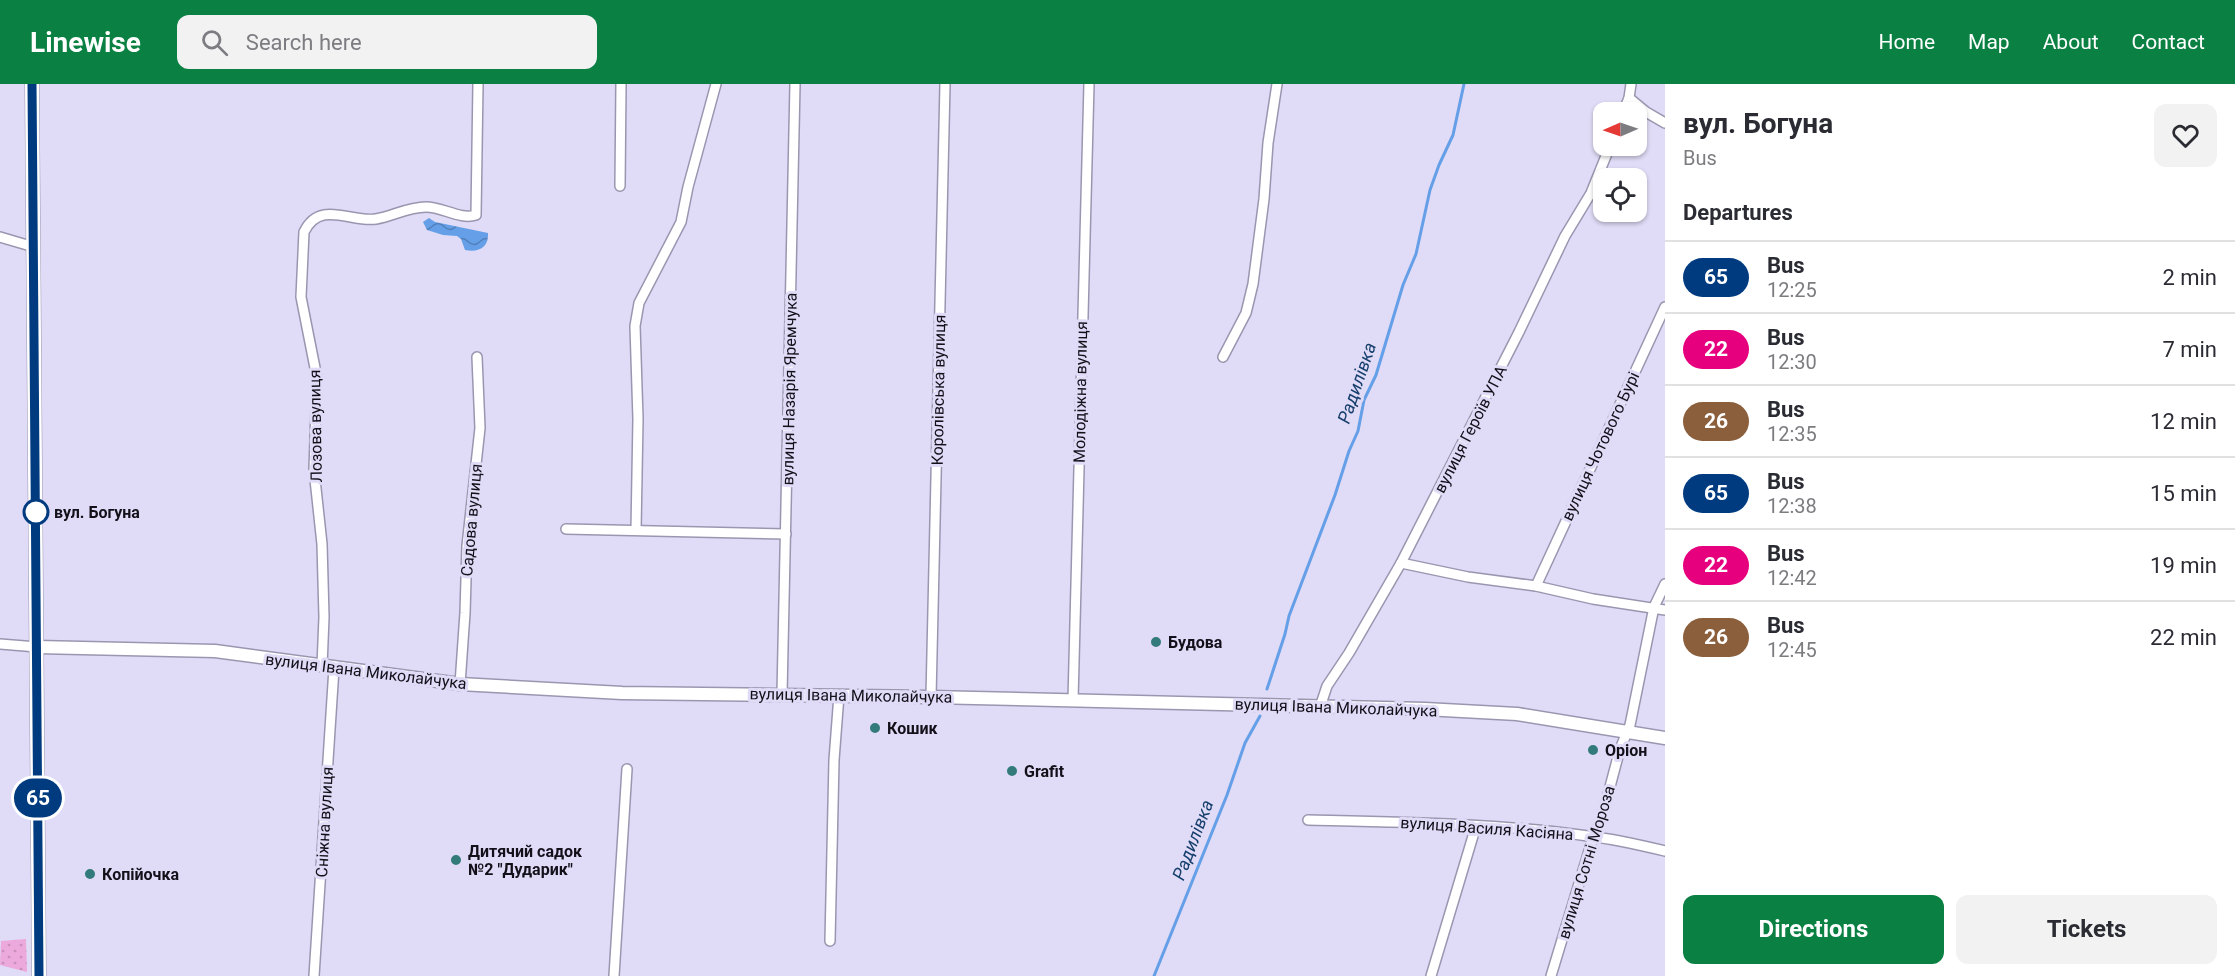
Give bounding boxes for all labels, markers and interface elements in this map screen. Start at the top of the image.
search box [177,15,597,69]
text: Linewise [30,26,141,59]
icon: search [198,26,231,59]
text: Search here [246,30,362,55]
text: Home [1879,30,1935,54]
text: Map [1968,30,2010,54]
text: About [2043,30,2099,54]
text: Contact [2132,30,2205,54]
north arrow [1593,102,1647,156]
map controls [1593,102,1647,222]
button: heart [2154,104,2217,167]
text: вул. Богуна [1683,107,1833,140]
text: Bus [1683,146,1717,170]
button: locate [1593,168,1647,222]
text: Departures [1683,200,1793,225]
text: Bus [1767,253,1805,278]
text: 65 [1704,265,1728,289]
text: 2 min [2162,265,2217,290]
text: 12:25 [1767,278,1817,302]
street label: вулиця Назарія Яремчука [778,292,801,486]
street label: Королівська вулиця [928,314,949,466]
street label: Молодіжна вулиця [1070,321,1091,463]
text: Bus [1767,325,1805,350]
text: 22 [1704,337,1728,361]
text: 7 min [2162,337,2217,362]
water label: Радилівка [1333,340,1380,426]
text: 12:30 [1767,350,1817,374]
street label: вулиця Героїв УПА [1430,362,1511,496]
street label: Лозова вулиця [305,369,326,482]
street label: вулиця Чотового Бурі [1558,369,1643,524]
text: Bus [1767,397,1805,422]
text: 26 [1704,409,1728,433]
text: 12 min [2150,409,2217,434]
text: 12:35 [1767,422,1817,446]
street label: Садова вулиця [457,463,486,577]
text: Bus [1767,469,1805,494]
text: 65 [1704,481,1728,505]
text: 15 min [2150,481,2217,506]
text: 12:38 [1767,494,1817,518]
marker: вул. Богуна [23,499,49,525]
place label: вул. Богуна [54,503,140,522]
text: Bus [1767,541,1805,566]
text: 22 [1704,553,1728,577]
text: 19 min [2150,553,2217,578]
text: 12:42 [1767,566,1817,590]
text: Bus [1767,613,1805,638]
text: 26 [1704,625,1728,649]
text: 22 min [2150,625,2217,650]
place label: Будова [1168,633,1223,652]
marker: Будова [1149,635,1163,649]
text: 12:45 [1767,638,1817,662]
street label: вулиця Івана Миколайчука [264,650,468,693]
street label: вулиця Івана Миколайчука [749,684,953,707]
street label: вулиця Івана Миколайчука [1234,694,1438,721]
place label: Кошик [887,719,938,738]
marker: Кошик [868,721,882,735]
place label: Оріон [1605,741,1647,760]
marker: Оріон [1586,743,1600,757]
place label: Grafit [1024,762,1065,781]
marker: Grafit [1005,764,1019,778]
street label: Сніжна вулиця [312,766,337,878]
line badge: 65 [11,778,65,818]
street label: вулиця Сотні Мороза [1554,783,1619,941]
text: 65 [26,786,50,810]
water label: Радилівка [1168,797,1217,883]
street label: вулиця Василя Касіяна [1400,813,1574,844]
place label: Дитячий садок №2 "Дударик" [468,842,583,879]
marker: Дитячий садок №2 "Дударик" [449,853,463,867]
place label: Копійочка [102,865,179,884]
marker: Копійочка [83,867,97,881]
button: Directions [1683,895,1944,964]
button: Tickets [1956,895,2217,964]

